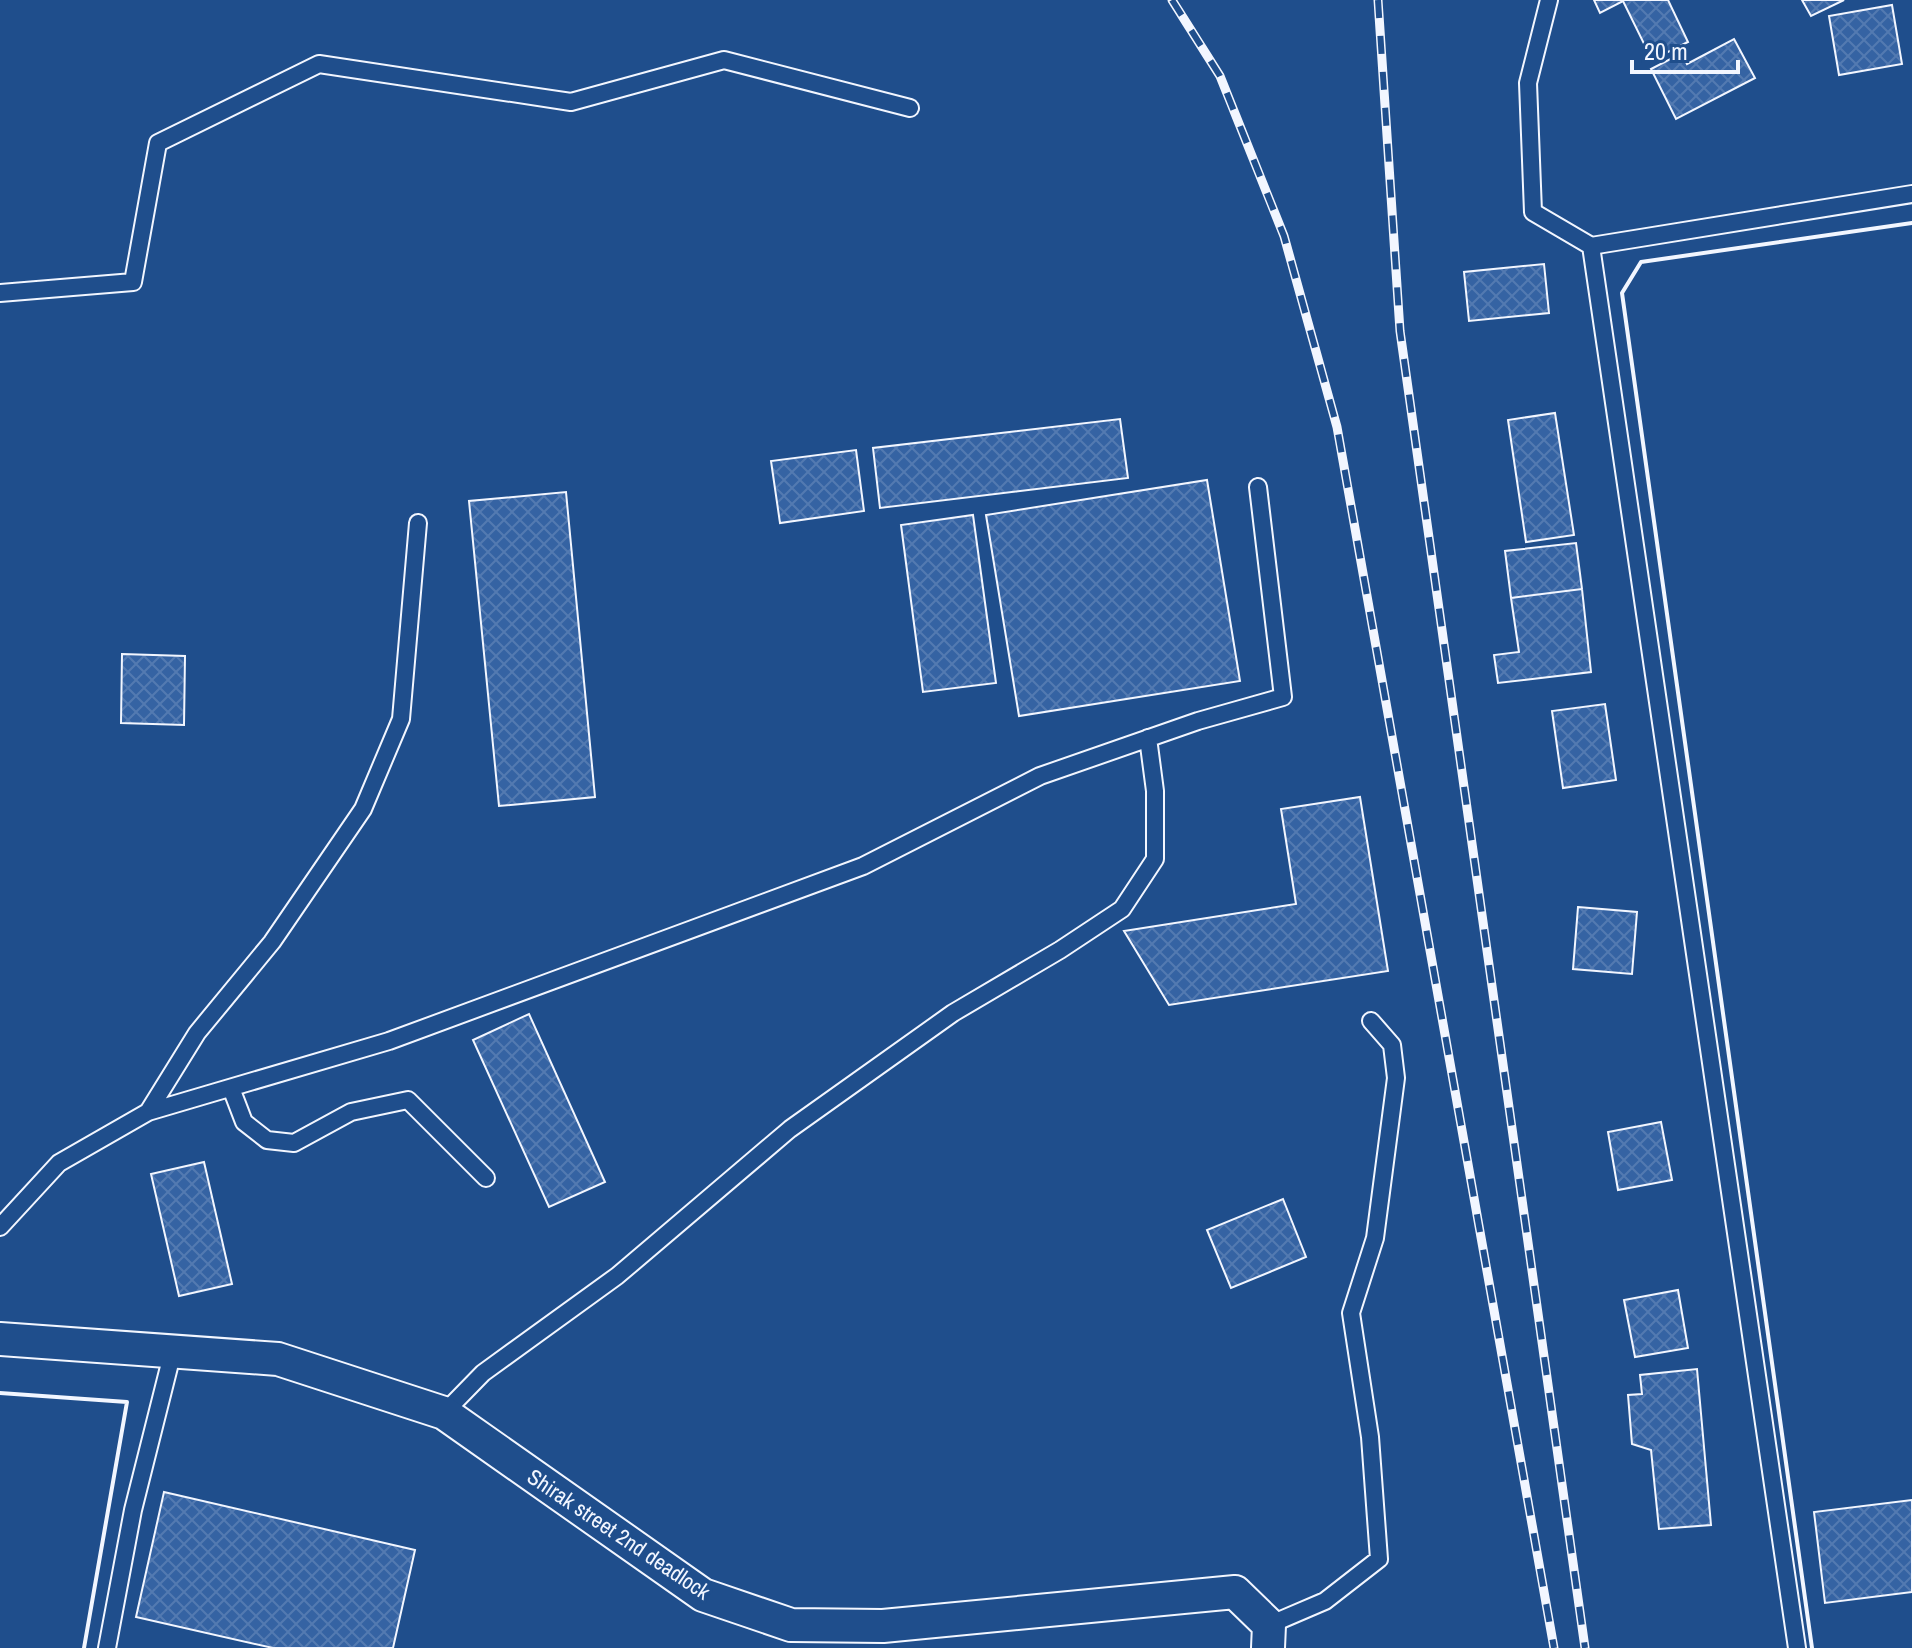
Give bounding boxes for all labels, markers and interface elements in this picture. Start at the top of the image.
scale bar [1632,24,1738,74]
text: 20 m [1644,35,1688,67]
street label: Shirak street 2nd deadlock [522,1462,717,1607]

